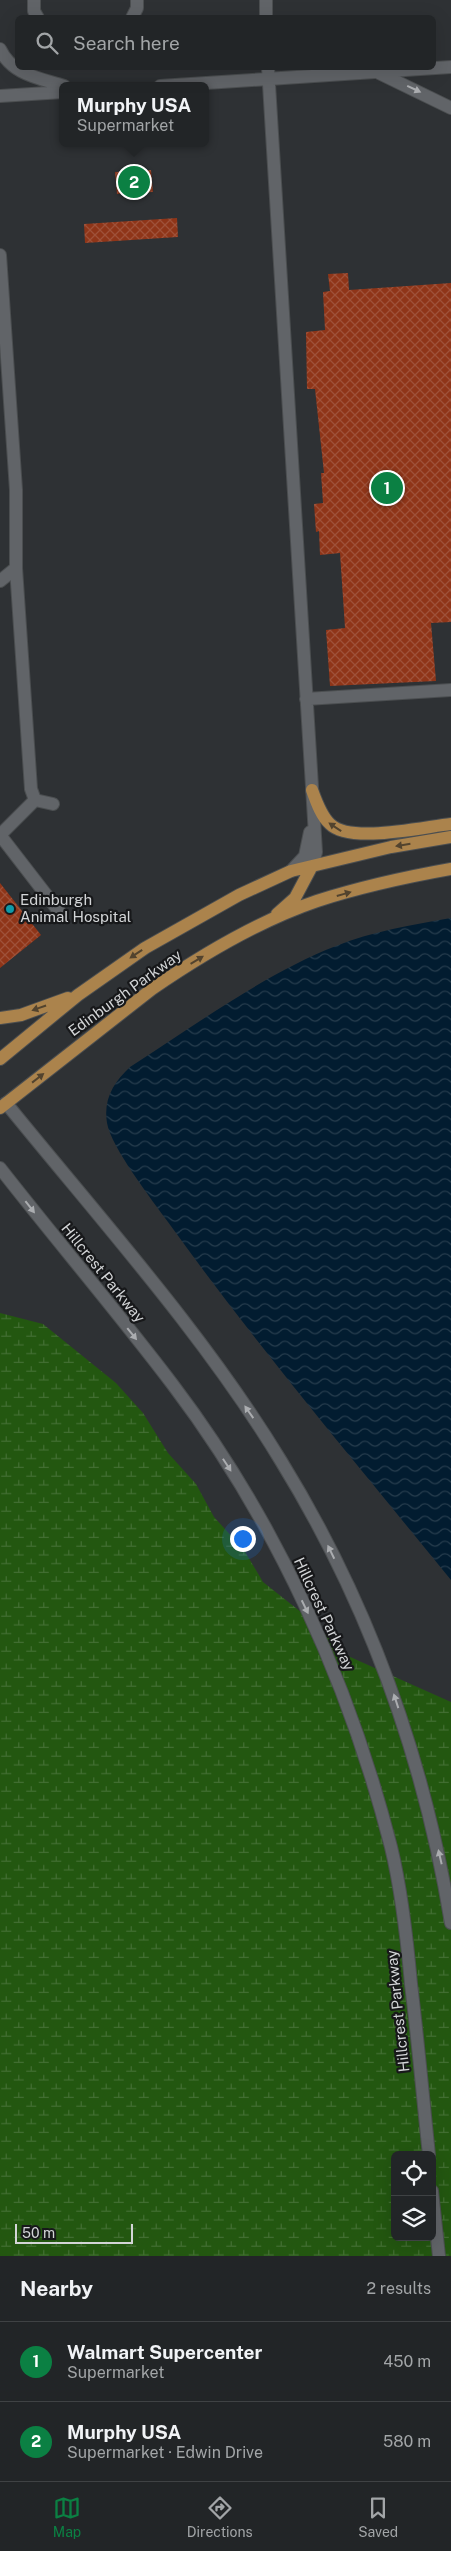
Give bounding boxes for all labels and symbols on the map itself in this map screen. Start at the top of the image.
one-way arrow [407,86,421,94]
pin: 2 [118,163,150,201]
pin: 1 [371,469,403,507]
one-way arrow [328,822,342,831]
one-way arrow [395,841,411,849]
one-way arrow [337,889,352,897]
place label: Edinburgh Animal Hospital [20,891,131,925]
marker: Edinburgh Animal Hospital [4,903,16,915]
street label: Edinburgh Parkway [65,946,185,1039]
one-way arrow [130,949,143,959]
one-way arrow [190,956,203,965]
one-way arrow [32,1005,47,1012]
one-way arrow [31,1073,44,1084]
one-way arrow [25,1200,35,1214]
street label: Hillcrest Parkway [58,1220,149,1326]
one-way arrow [126,1327,137,1340]
one-way arrow [244,1405,254,1419]
one-way arrow [223,1458,232,1471]
your location [230,1526,256,1552]
one-way arrow [327,1545,335,1559]
street label: Hillcrest Parkway [291,1555,358,1673]
one-way arrow [301,1600,309,1615]
one-way arrow [392,1693,400,1708]
one-way arrow [436,1850,444,1865]
street label: Hillcrest Parkway [383,1949,412,2073]
scale bar [15,2221,132,2244]

